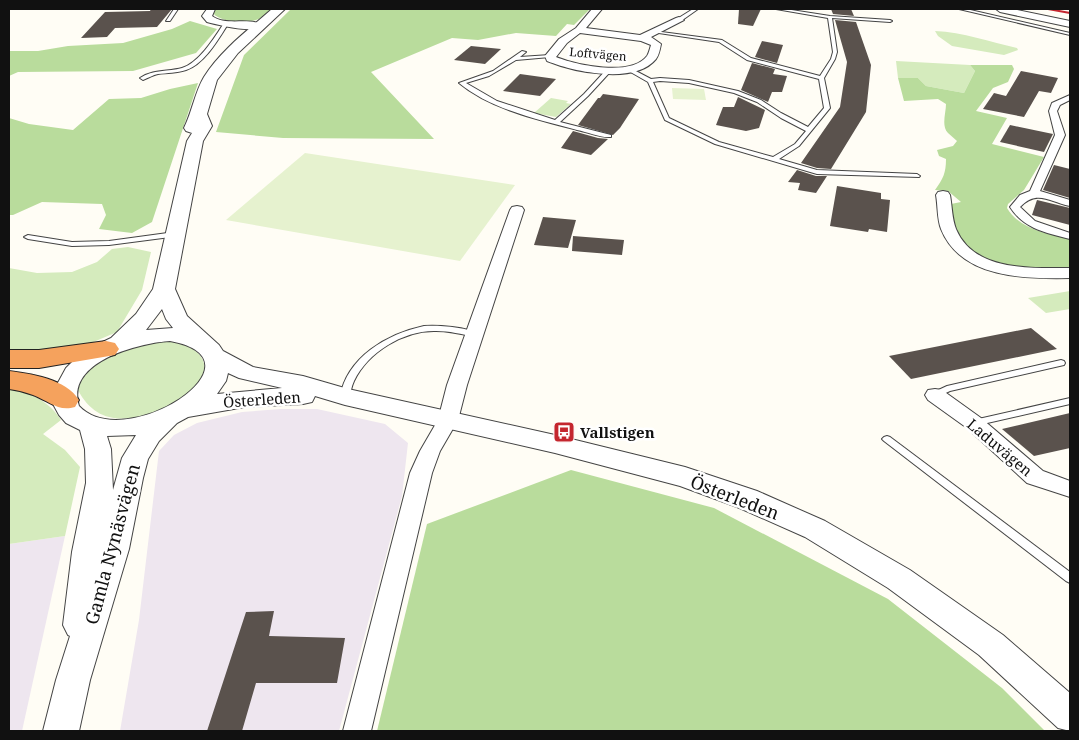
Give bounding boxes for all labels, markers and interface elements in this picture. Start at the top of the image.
street label: Loftvägen [569,43,628,65]
street label: Österleden [222,386,302,412]
street label: Laduvägen [963,414,1037,480]
bus stop icon: Vallstigen [552,420,576,444]
place label: Vallstigen [580,422,655,442]
street label: Gamla Nynäsvägen [79,461,145,627]
street label: Österleden [687,469,783,525]

